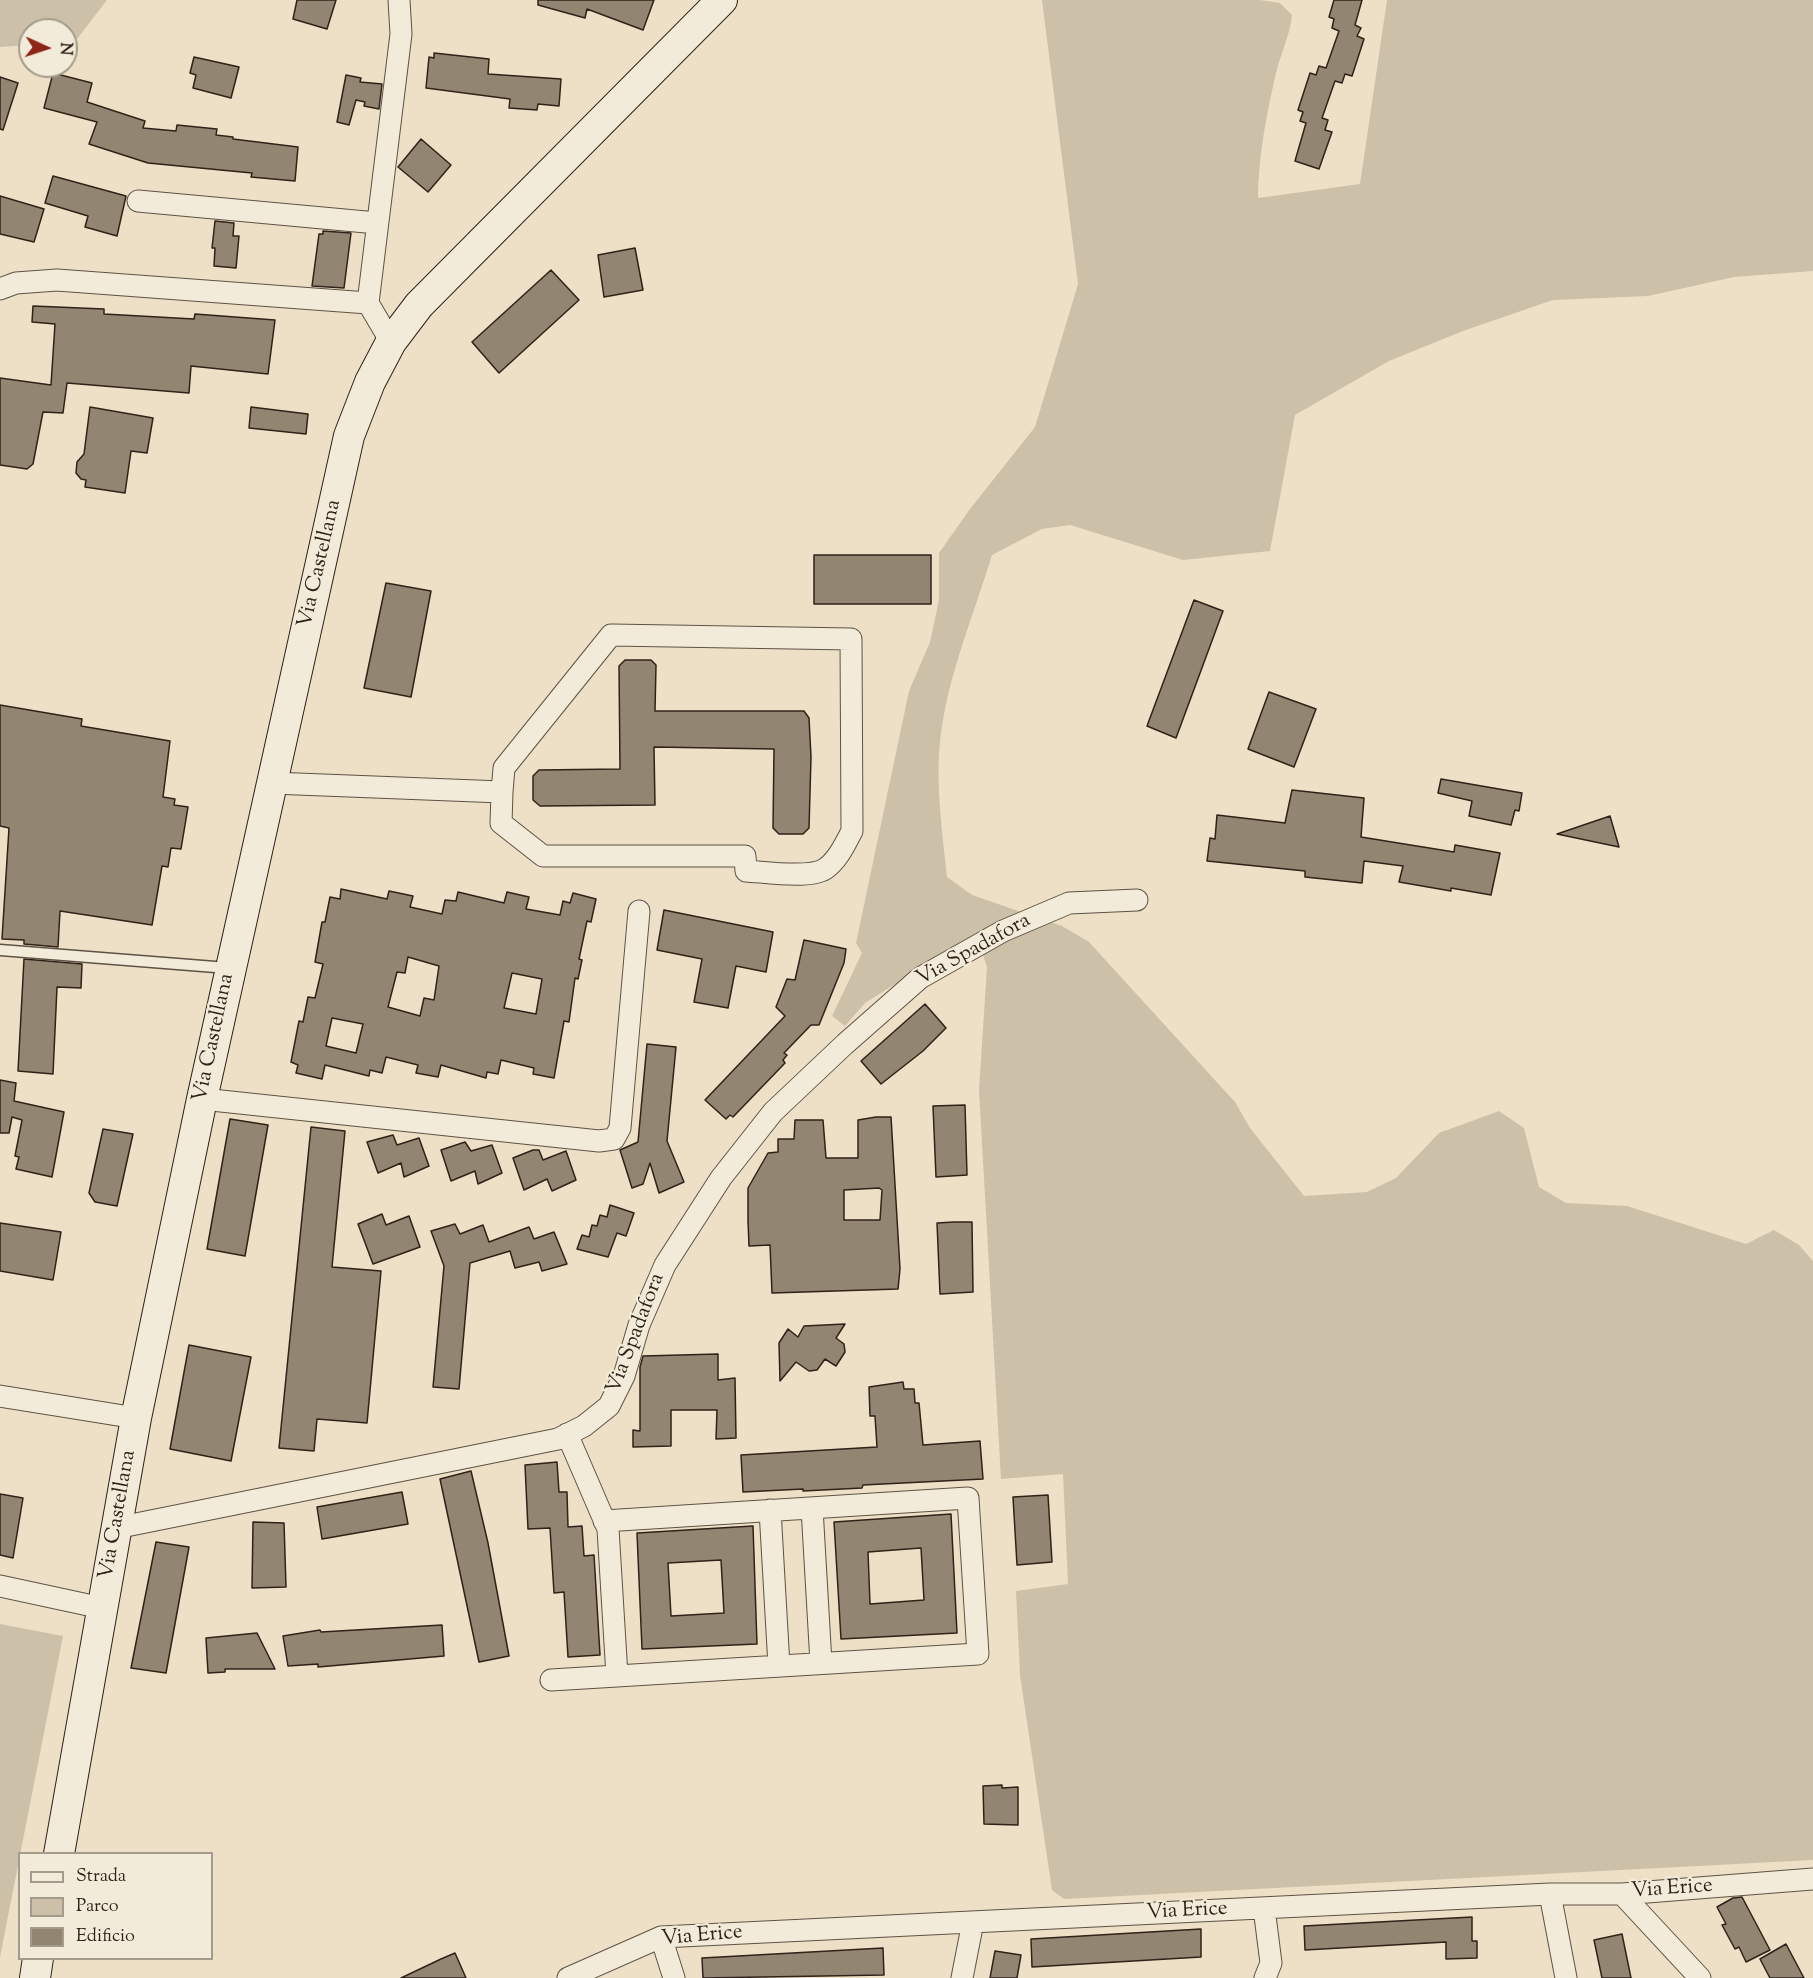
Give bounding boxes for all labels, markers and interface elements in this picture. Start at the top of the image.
north arrow [18,18,78,78]
text: N [53,42,76,56]
street label: Via Castellana [294,497,348,631]
street label: Via Spadafora [912,909,1036,993]
street label: Via Castellana [189,971,241,1105]
street label: Via Spadafora [603,1270,671,1398]
street label: Via Castellana [95,1448,143,1582]
legend [18,1852,213,1960]
text: Strada [76,1864,126,1890]
street label: Via Erice [1630,1875,1714,1905]
text: Parco [76,1894,119,1920]
street label: Via Erice [1146,1897,1228,1927]
street label: Via Erice [660,1921,744,1953]
text: Edificio [76,1924,135,1950]

